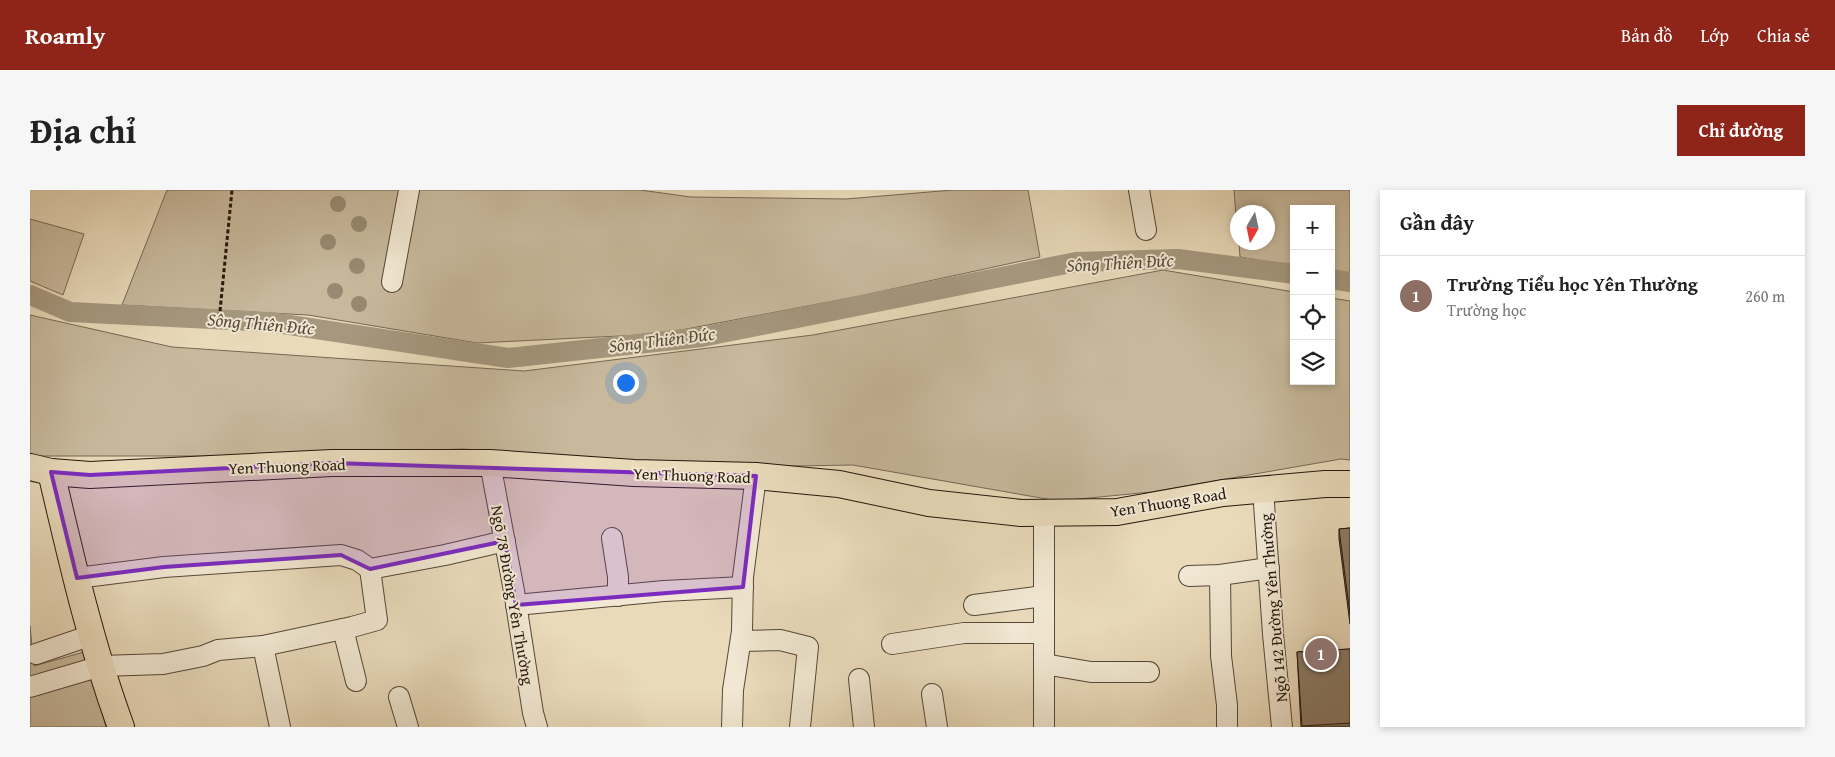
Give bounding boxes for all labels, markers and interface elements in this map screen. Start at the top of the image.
text: Roamly [25,18,105,53]
text: Bản đồ [1621,22,1673,49]
text: Lớp [1701,22,1729,49]
text: Chia sẻ [1757,22,1810,49]
text: Địa chỉ [30,105,136,156]
button: Chỉ đường [1677,105,1805,156]
north arrow [1230,205,1275,250]
map controls [1290,205,1335,385]
button: + [1290,205,1335,250]
text: Gần đây [1400,207,1474,238]
water label: Sông Thiên Đức [1066,246,1175,279]
button: − [1290,250,1335,295]
text: Trường Tiểu học Yên Thường [1447,270,1698,298]
text: 1 [1412,284,1420,308]
text: 260 m [1745,284,1785,308]
button: locate [1290,295,1335,340]
text: Trường học [1447,298,1526,322]
water label: Sông Thiên Đức [206,305,316,342]
water label: Sông Thiên Đức [607,319,718,359]
button: layers [1290,340,1335,385]
your location [613,370,639,396]
street label: Yen Thuong Road [228,452,347,480]
street label: Yen Thuong Road [633,461,752,489]
street label: Yen Thuong Road [1108,481,1228,523]
street label: Ngõ 78 Đường Yên Thường [485,503,541,687]
street label: Ngõ 142 Đường Yên Thường [1253,513,1293,703]
pin: 1 [1305,635,1337,673]

